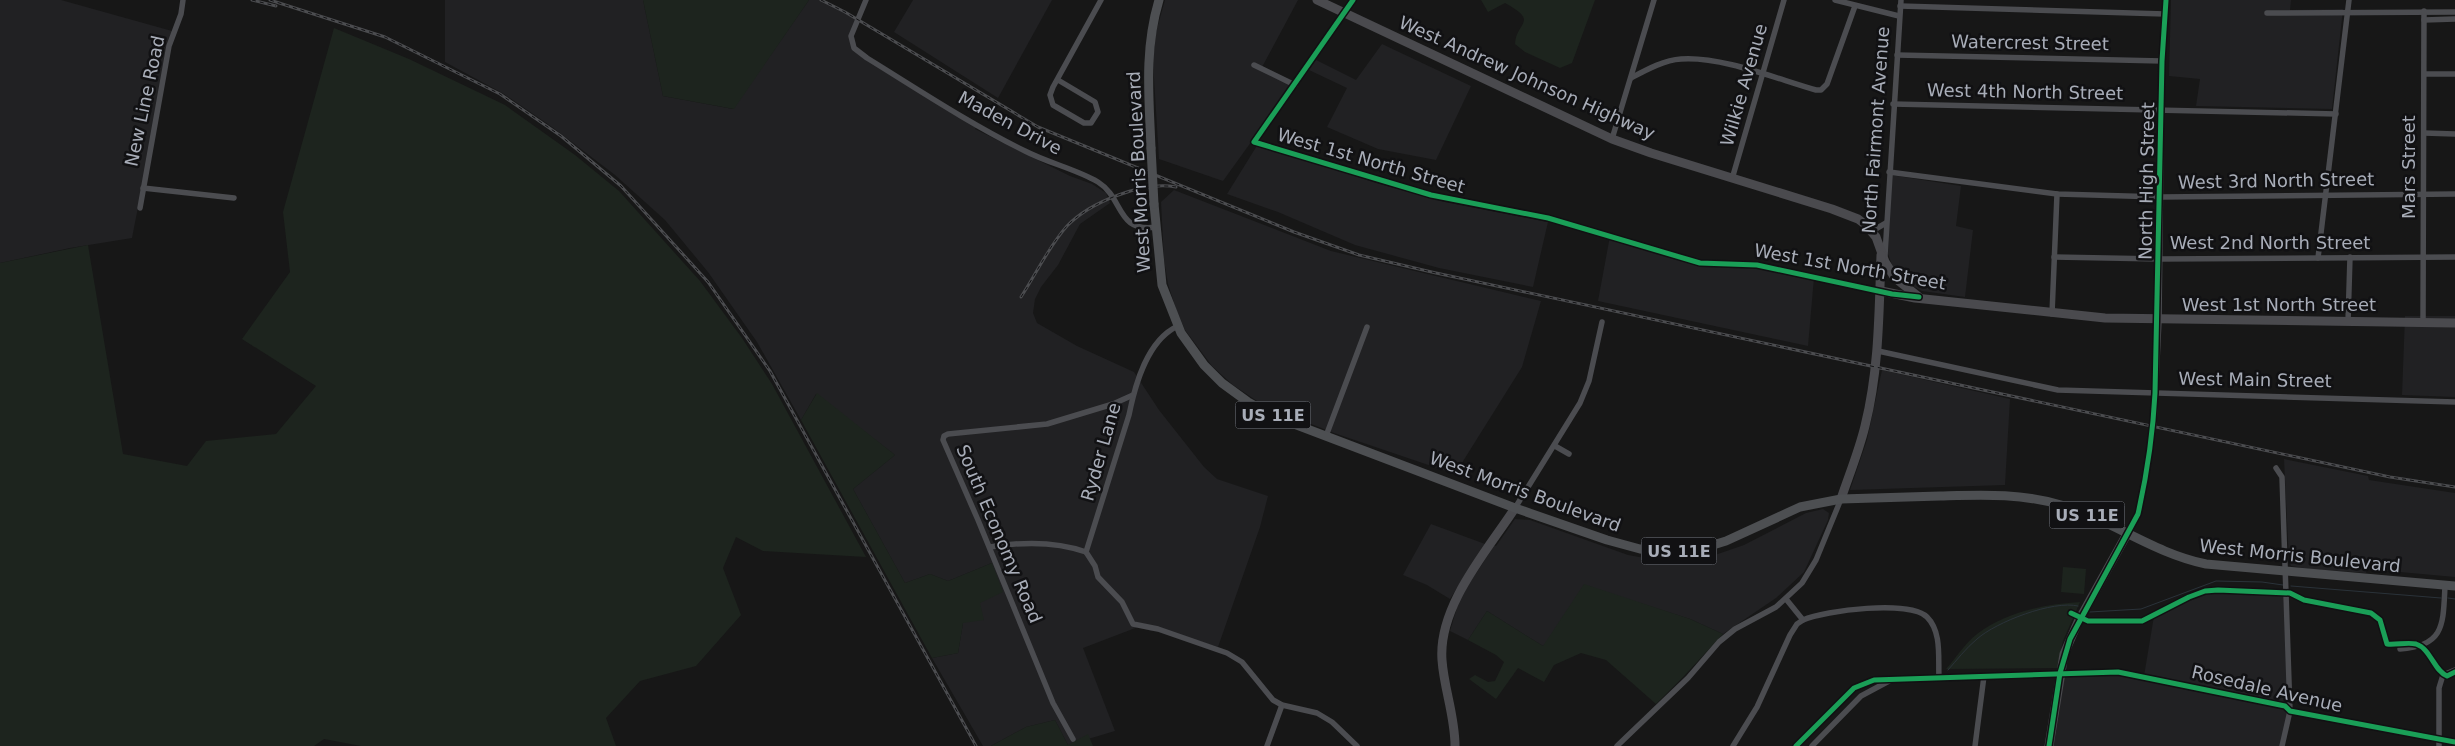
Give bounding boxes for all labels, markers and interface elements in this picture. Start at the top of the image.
street label: West Andrew Johnson Highway [1396,11,1659,144]
street label: Wilkie Avenue [1716,21,1771,149]
street label: North Fairmont Avenue [1858,26,1893,234]
street label: Watercrest Street [1951,31,2109,54]
street label: New Line Road [120,33,169,168]
street label: West Morris Boulevard [1123,71,1154,274]
street label: West 4th North Street [1927,79,2123,104]
street label: Maden Drive [955,86,1066,159]
street label: North High Street [2135,102,2158,260]
street label: Mars Street [2398,115,2419,219]
street label: West 1st North Street [1275,124,1467,197]
street label: West 3rd North Street [2178,168,2374,193]
street label: West 2nd North Street [2170,232,2370,253]
street label: West 1st North Street [1753,239,1948,294]
street label: West 1st North Street [2182,294,2376,315]
street label: West Main Street [2178,368,2332,391]
street label: Ryder Lane [1076,400,1125,503]
road number: US 11E [1236,402,1310,428]
street label: South Economy Road [952,441,1047,626]
street label: West Morris Boulevard [1427,447,1624,536]
road number: US 11E [2050,502,2124,528]
street label: West Morris Boulevard [2198,534,2402,577]
road number: US 11E [1642,538,1716,564]
street label: Rosedale Avenue [2190,661,2345,716]

